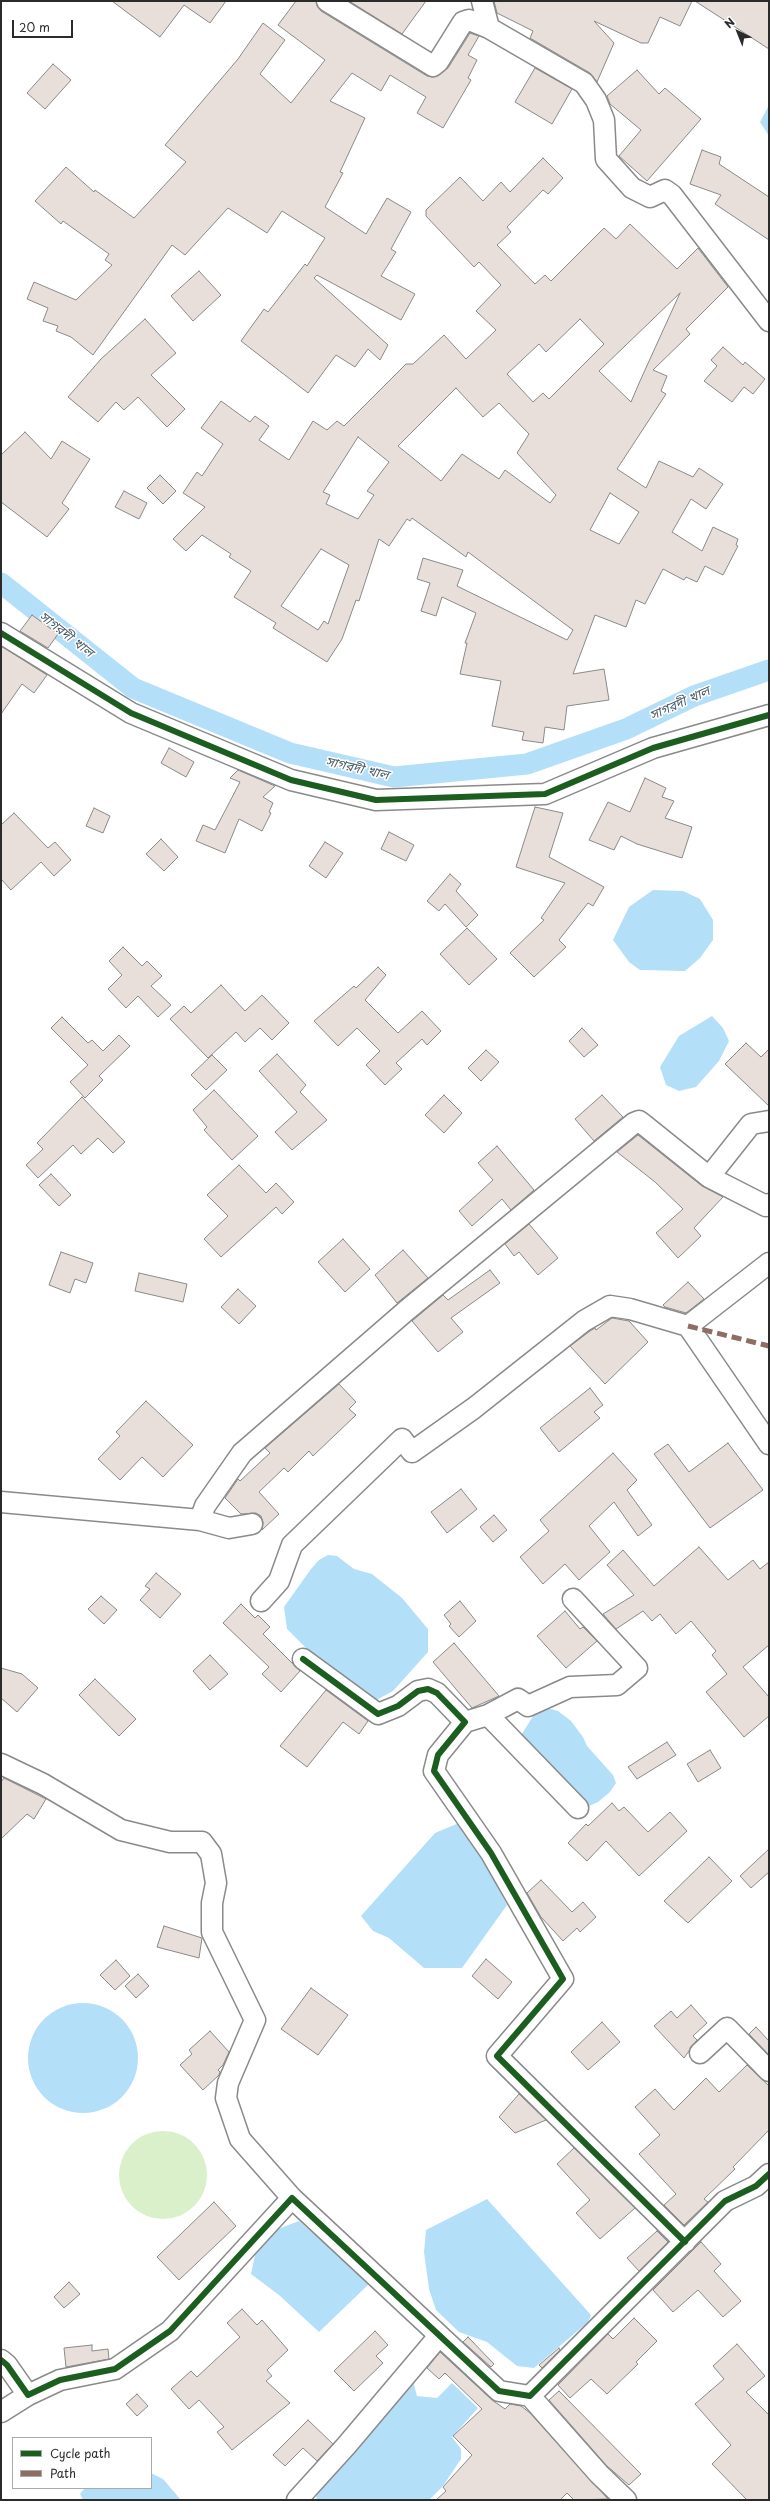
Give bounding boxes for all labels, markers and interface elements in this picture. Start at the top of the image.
scale bar [14,12,75,38]
north arrow [718,12,758,52]
text: N [720,14,738,32]
text: 20 m [19,18,50,36]
water label: সাগরদী খাল [36,609,96,661]
water label: সাগরদী খাল [648,684,712,724]
water label: সাগরদী খাল [324,754,390,784]
legend [12,2437,152,2489]
text: Cycle path [50,2444,111,2462]
text: Path [50,2464,76,2482]

